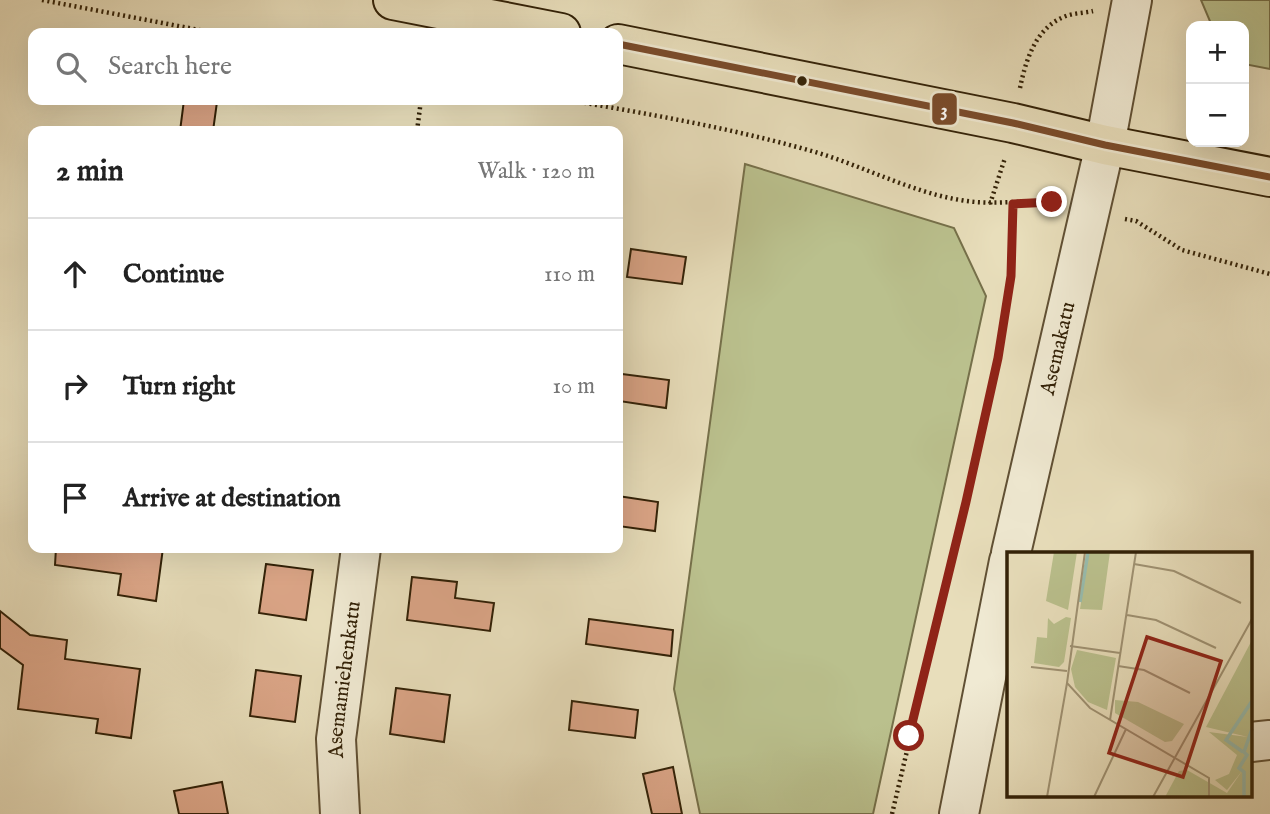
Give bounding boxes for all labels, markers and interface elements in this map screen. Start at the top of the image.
map controls [1186,21,1249,147]
button: + [1186,21,1249,84]
search box [28,28,623,105]
icon: search [52,48,90,86]
text: Search here [108,50,232,83]
unlabelled marker [795,74,809,88]
button: − [1186,84,1249,147]
line badge: 3 [931,92,958,126]
text: 3 [940,99,948,123]
text: 2 min [56,153,124,191]
text: Walk · 120 m [477,157,595,186]
route end [1036,186,1067,217]
icon: ahead [56,255,94,293]
text: Continue [123,258,224,291]
text: 110 m [544,260,595,289]
street label: Asemakatu [1034,299,1082,399]
icon: right [56,367,94,405]
text: Turn right [123,370,236,403]
text: 10 m [552,372,595,401]
icon: arrive [56,479,94,517]
text: Arrive at destination [123,482,341,515]
inset map [1007,552,1252,796]
street label: Asemamiehenkatu [322,599,367,760]
route start [893,720,924,751]

